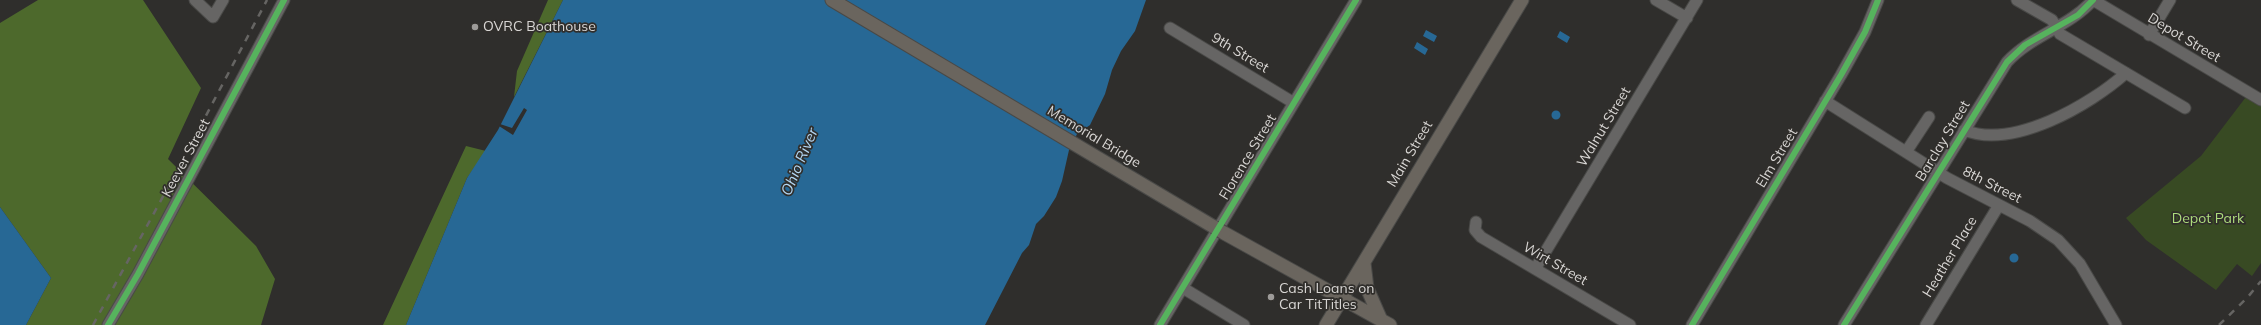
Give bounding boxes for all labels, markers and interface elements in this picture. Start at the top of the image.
street label: Depot Street [2145,10,2223,66]
place label: OVRC Boathouse [483,19,596,35]
marker: OVRC Boathouse [470,22,480,32]
street label: 9th Street [1208,29,1272,77]
street label: Walnut Street [1574,84,1634,170]
street label: Barclay Street [1912,98,1974,184]
street label: Memorial Bridge [1044,102,1144,172]
street label: Florence Street [1216,111,1280,203]
street label: Keever Street [158,116,214,200]
street label: Main Street [1384,118,1436,190]
water label: Ohio River [778,125,822,199]
street label: Elm Street [1753,125,1801,191]
street label: 8th Street [1960,163,2024,207]
park label: Depot Park [2172,211,2244,227]
street label: Heather Place [1919,213,1981,301]
street label: Wirt Street [1520,239,1590,289]
place label: Cash Loans on Car TitTitles [1279,281,1375,314]
marker: Cash Loans on Car TitTitles [1266,292,1276,302]

